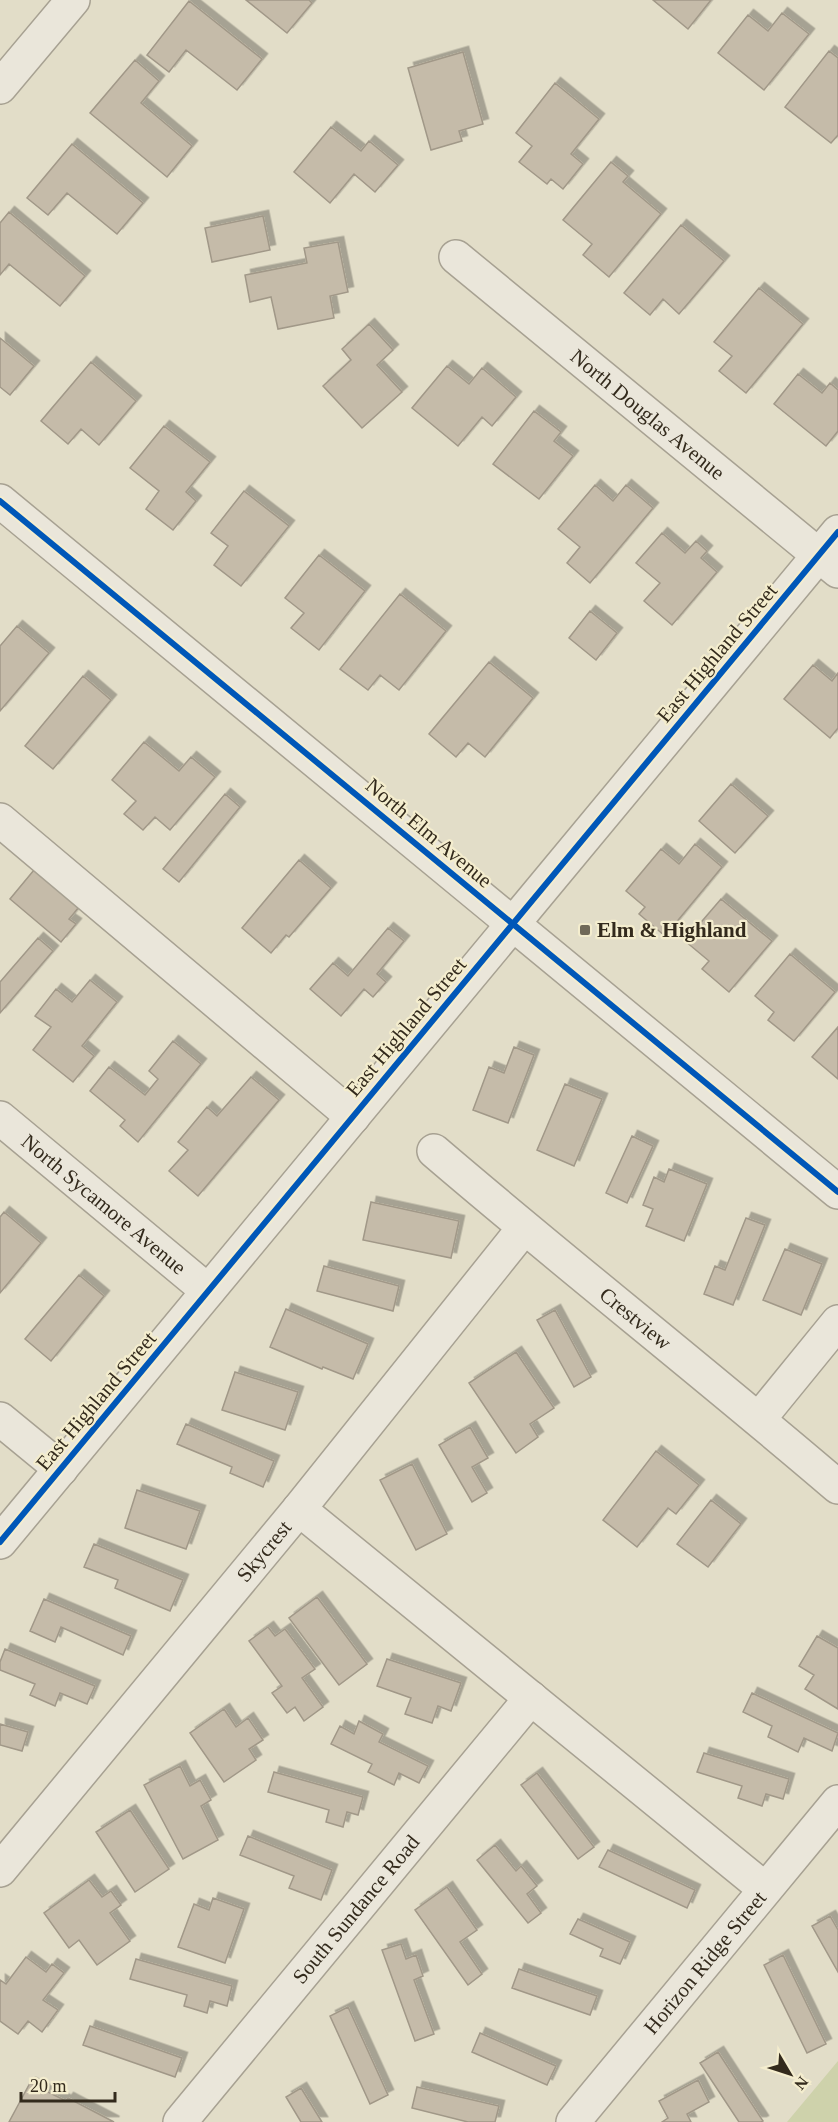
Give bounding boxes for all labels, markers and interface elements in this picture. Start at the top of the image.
street label: North Douglas Avenue [566,344,729,485]
street label: East Highland Street [652,579,782,727]
street label: North Elm Avenue [361,773,497,893]
place label: Elm & Highland [597,918,747,942]
marker: Elm & Highland [578,923,592,937]
street label: East Highland Street [341,953,471,1101]
street label: North Sycamore Avenue [17,1129,191,1279]
street label: Crestview [595,1282,677,1355]
street label: East Highland Street [31,1327,161,1475]
street label: Skycrest [232,1516,297,1587]
street label: South Sundance Road [288,1830,425,1989]
street label: Horizon Ridge Street [639,1886,771,2039]
north arrow [760,2044,820,2104]
scale bar [21,2065,116,2103]
text: N [791,2073,812,2093]
text: 20 m [30,2076,67,2096]

